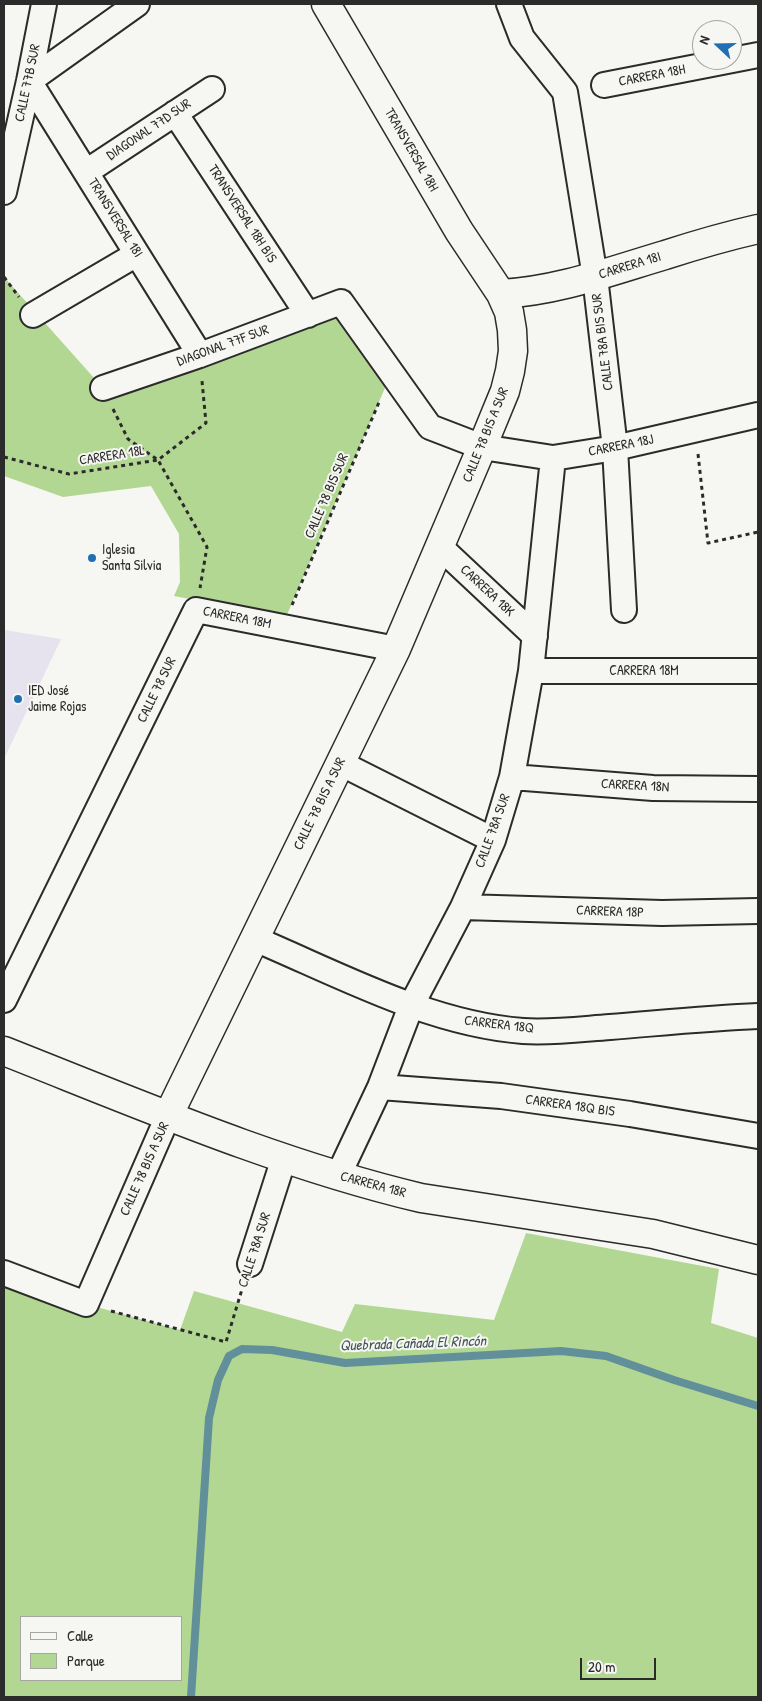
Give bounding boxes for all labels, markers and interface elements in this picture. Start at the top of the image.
north arrow [692,20,742,70]
text: N [693,33,714,47]
street label: CALLE 77B SUR [12,43,44,123]
street label: CARRERA 18H [617,61,687,91]
street label: DIAGONAL 77D SUR [104,96,194,164]
street label: TRANSVERSAL 18H [380,105,442,195]
street label: TRANSVERSAL 18H BIS [204,162,280,266]
street label: TRANSVERSAL 18I [84,175,146,261]
street label: CARRERA 18I [597,249,663,283]
street label: CALLE 78A BIS SUR [589,292,617,392]
street label: DIAGONAL 77F SUR [175,322,271,370]
street label: CALLE 78 BIS A SUR [459,385,513,485]
street label: CARRERA 18J [587,431,655,461]
street label: CARRERA 18L [78,443,146,469]
street label: CALLE 78 BIS SUR [301,451,353,541]
place label: Iglesia Santa Silvia [102,542,161,574]
marker: Iglesia Santa Silvia [86,552,98,564]
street label: CARRERA 18K [456,562,518,620]
street label: CARRERA 18M [201,603,273,633]
street label: CALLE 78 SUR [134,654,180,726]
street label: CARRERA 18M [609,663,679,679]
place label: IED José Jaime Rojas [28,683,86,716]
marker: IED José Jaime Rojas [12,693,24,705]
street label: CALLE 78 BIS A SUR [290,755,350,853]
street label: CARRERA 18N [600,776,670,796]
street label: CALLE 78A SUR [472,792,514,870]
street label: CARRERA 18P [576,902,644,922]
street label: CARRERA 18Q [463,1012,535,1038]
street label: CARRERA 18Q BIS [524,1091,616,1121]
street label: CALLE 78 BIS A SUR [117,1119,173,1219]
street label: CARRERA 18R [338,1168,408,1202]
street label: CALLE 78A SUR [235,1210,275,1290]
water label: Quebrada Cañada El Rincón [340,1332,486,1356]
legend [20,1616,182,1681]
text: Calle [67,1625,94,1646]
scale bar [582,1648,658,1680]
text: Parque [67,1650,105,1671]
text: 20 m [588,1656,615,1677]

